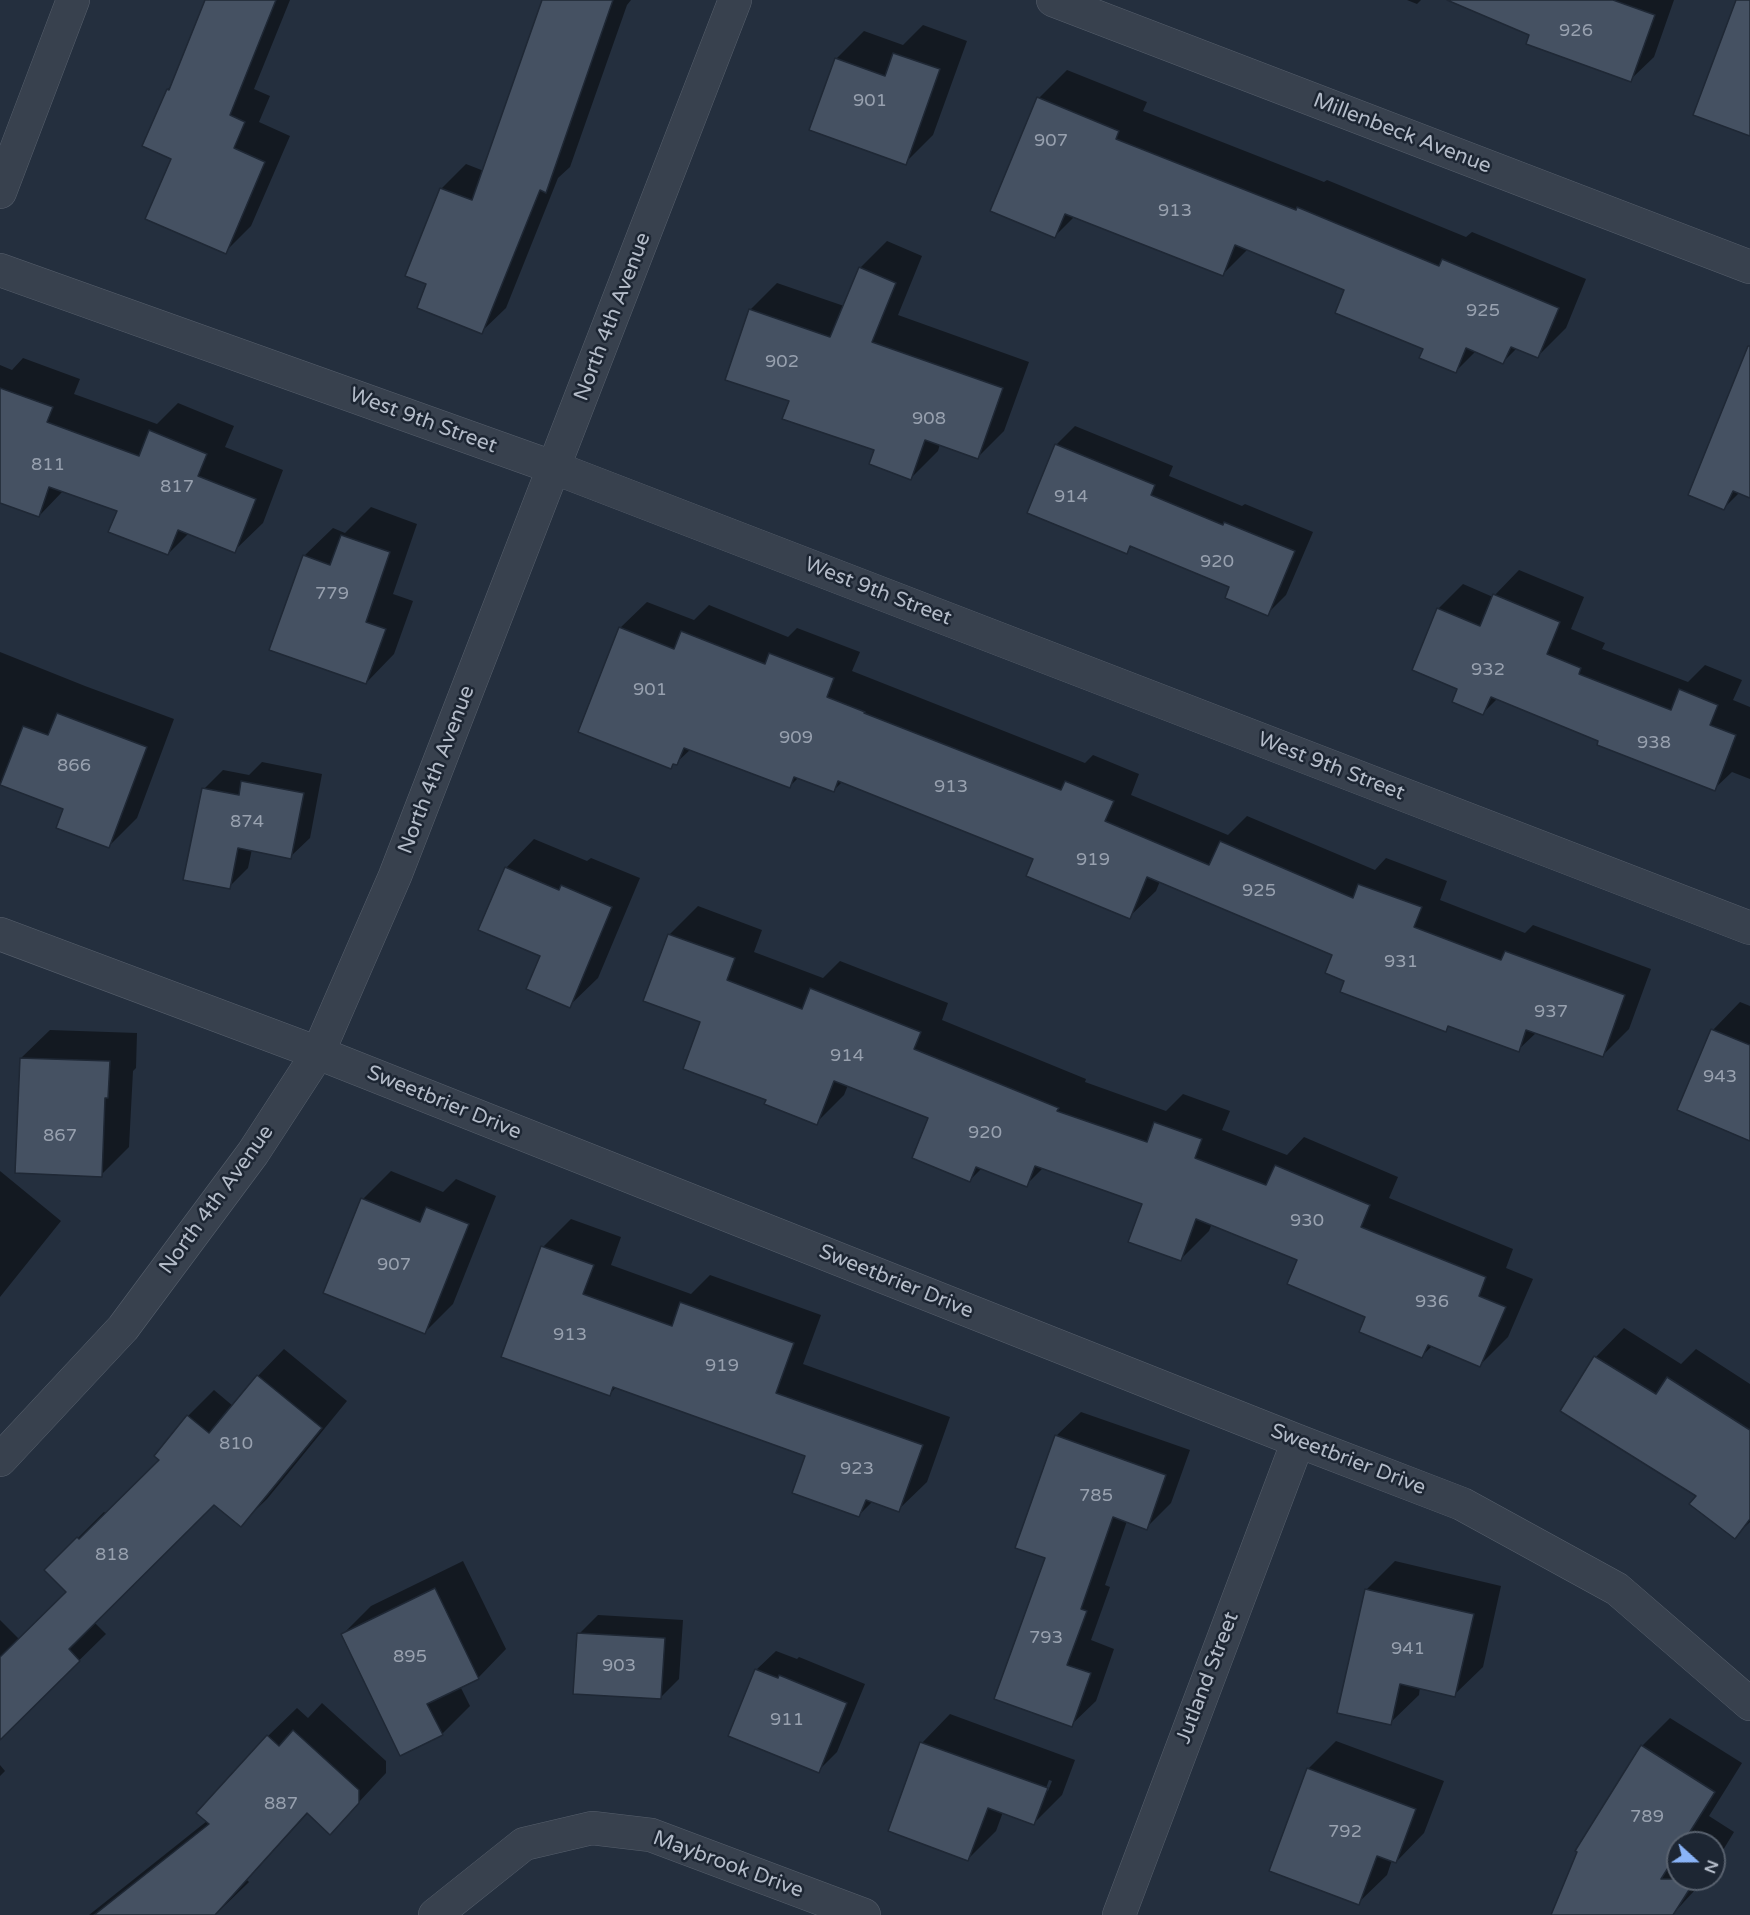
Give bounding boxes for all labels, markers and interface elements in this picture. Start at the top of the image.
house number: 926 [1559,20,1593,42]
street label: Millenbeck Avenue [1309,88,1495,180]
house number: 901 [853,90,887,112]
house number: 907 [1034,130,1068,152]
house number: 913 [1158,200,1192,222]
street label: North 4th Avenue [569,229,657,405]
house number: 925 [1466,300,1500,322]
house number: 902 [765,351,799,373]
street label: West 9th Street [346,383,500,459]
house number: 908 [912,408,946,430]
house number: 811 [31,454,65,476]
house number: 817 [160,476,194,498]
house number: 914 [1054,486,1088,508]
house number: 920 [1200,551,1234,573]
street label: West 9th Street [801,552,955,632]
house number: 779 [315,583,349,605]
house number: 932 [1471,659,1505,681]
house number: 901 [633,679,667,701]
street label: North 4th Avenue [393,682,481,858]
house number: 909 [779,727,813,749]
street label: West 9th Street [1254,727,1408,807]
house number: 938 [1637,732,1671,754]
house number: 866 [57,755,91,777]
house number: 913 [934,776,968,798]
house number: 874 [230,811,264,833]
house number: 919 [1076,849,1110,871]
house number: 925 [1242,880,1276,902]
house number: 931 [1384,951,1418,973]
house number: 937 [1534,1001,1568,1023]
house number: 914 [830,1045,864,1067]
street label: Sweetbrier Drive [363,1061,525,1145]
house number: 943 [1703,1066,1737,1088]
street label: North 4th Avenue [154,1120,280,1280]
house number: 920 [968,1122,1002,1144]
house number: 867 [43,1125,77,1147]
house number: 930 [1290,1210,1324,1232]
street label: Sweetbrier Drive [815,1240,977,1324]
house number: 907 [377,1254,411,1276]
house number: 936 [1415,1291,1449,1313]
house number: 913 [553,1324,587,1346]
house number: 919 [705,1355,739,1377]
street label: Sweetbrier Drive [1267,1419,1429,1501]
house number: 810 [219,1433,253,1455]
house number: 923 [840,1458,874,1480]
house number: 785 [1079,1485,1113,1507]
house number: 818 [95,1544,129,1566]
street label: Jutland Street [1171,1609,1245,1747]
house number: 793 [1029,1627,1063,1649]
house number: 941 [1391,1638,1425,1660]
house number: 895 [393,1646,427,1668]
house number: 903 [602,1655,636,1677]
house number: 911 [770,1709,804,1731]
house number: 887 [264,1793,298,1815]
house number: 789 [1630,1806,1664,1828]
house number: 792 [1328,1821,1362,1843]
street label: Maybrook Drive [649,1826,807,1904]
north arrow [1666,1831,1726,1891]
text: N [1699,1857,1723,1876]

